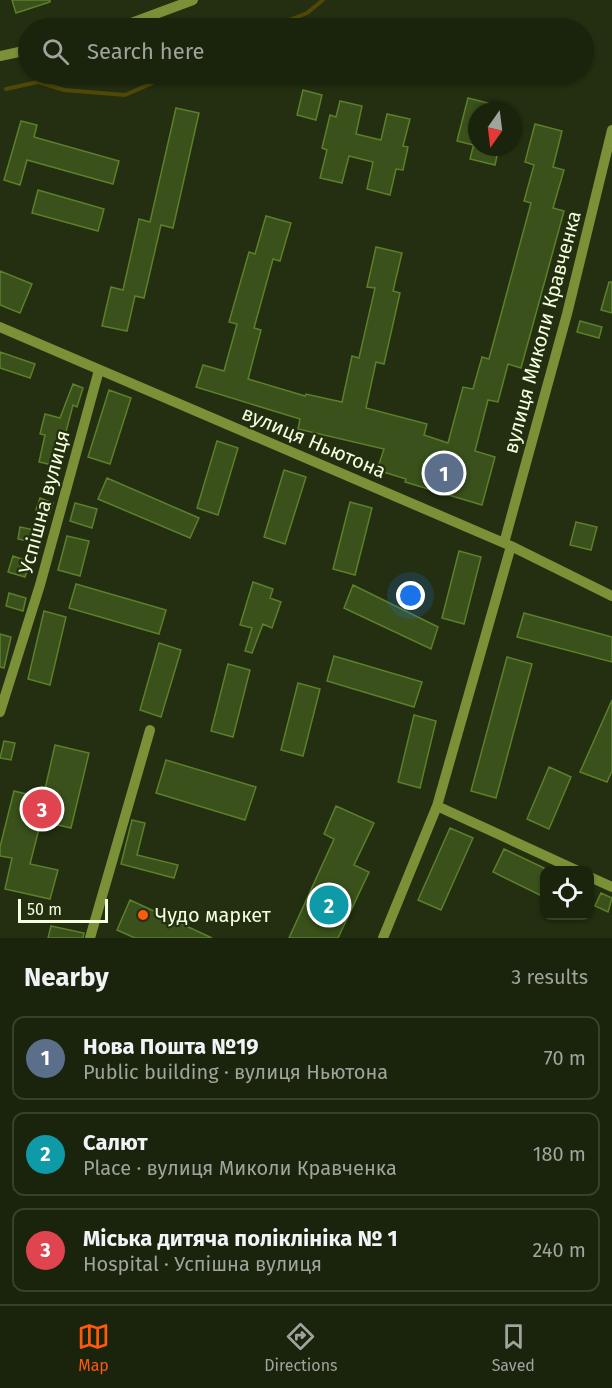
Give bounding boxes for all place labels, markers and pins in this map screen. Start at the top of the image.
pin: 1 [424,450,464,496]
pin: 3 [22,786,62,832]
pin: 2 [310,882,348,928]
place label: Чудо маркет [155,903,272,927]
marker: Чудо маркет [136,908,150,922]

